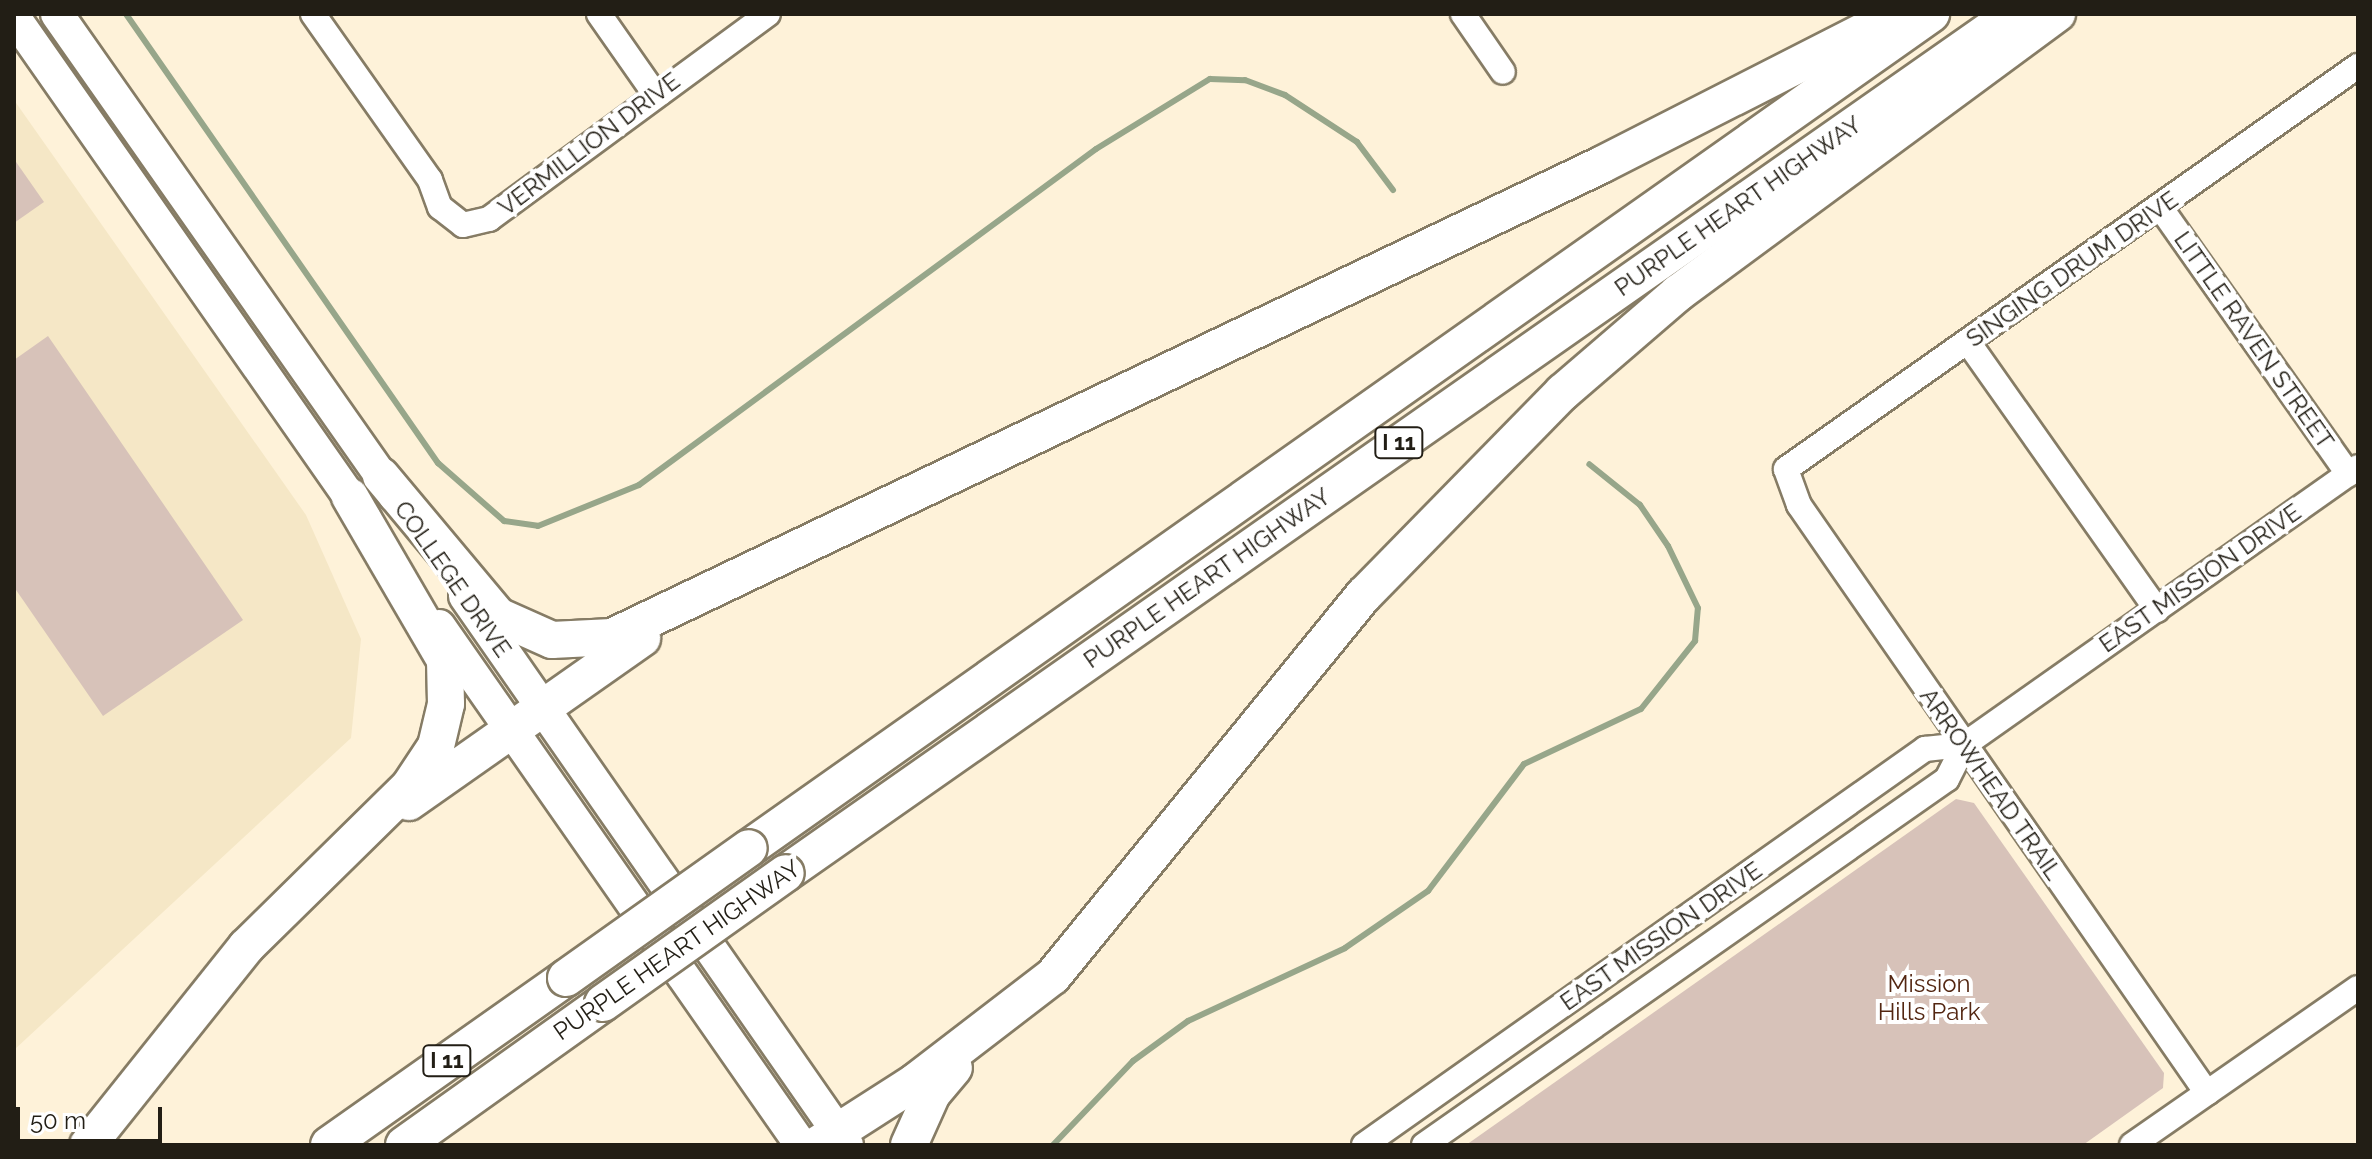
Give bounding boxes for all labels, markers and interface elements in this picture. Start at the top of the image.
street label: VERMILLION DRIVE [493,66,685,222]
street label: PURPLE HEART HIGHWAY [1609,109,1867,303]
street label: SINGING DRUM DRIVE [1961,185,2183,353]
street label: LITTLE RAVEN STREET [2168,226,2340,454]
road number: I 11 [1373,425,1425,461]
street label: PURPLE HEART HIGHWAY [1078,481,1336,675]
street label: COLLEGE DRIVE [388,495,518,663]
street label: EAST MISSION DRIVE [2093,497,2307,659]
street label: ARROWHEAD TRAIL [1914,682,2068,886]
street label: PURPLE HEART HIGHWAY [548,853,806,1047]
street label: EAST MISSION DRIVE [1554,855,1768,1017]
park label: Mission Hills Park [1878,970,1980,1026]
road number: I 11 [421,1043,473,1079]
scale bar [20,1091,166,1141]
text: 50 m [30,1106,86,1135]

